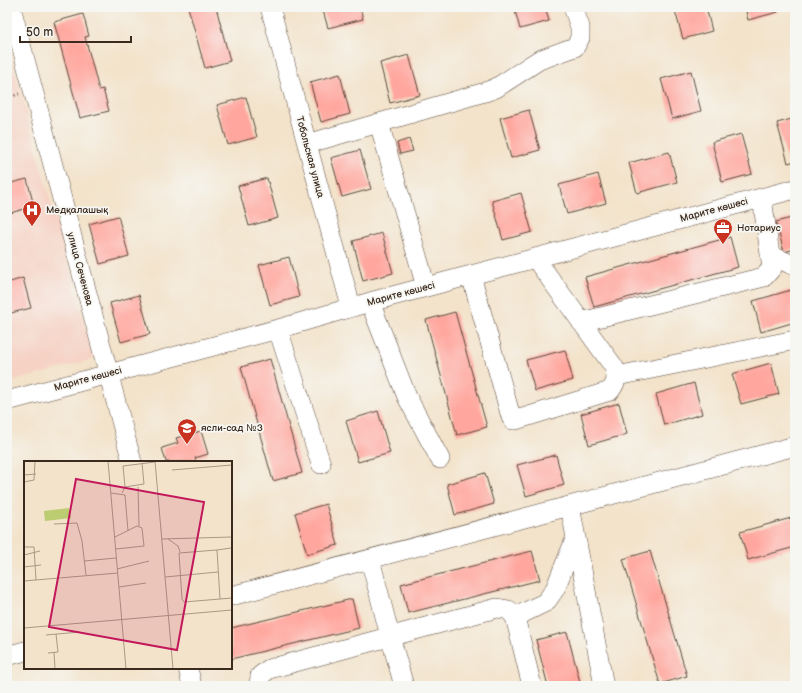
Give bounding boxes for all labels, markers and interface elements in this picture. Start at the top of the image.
scale bar [20,18,131,44]
text: 50 m [26,25,53,40]
street label: Тобольская улица [293,115,327,199]
street label: Марите көшесі [679,195,749,225]
hospital icon: Медқалашық [21,199,43,227]
place label: Медқалашық [46,204,108,216]
office icon: Нотариус [712,217,734,245]
place label: Нотариус [737,222,781,234]
street label: улица Сеченова [64,231,96,307]
street label: Марите көшесі [366,279,436,309]
street label: Марите көшесі [53,364,123,394]
school or university icon: ясли-сад №3 [176,417,198,445]
place label: ясли-сад №3 [201,422,263,434]
inset map [24,461,232,669]

